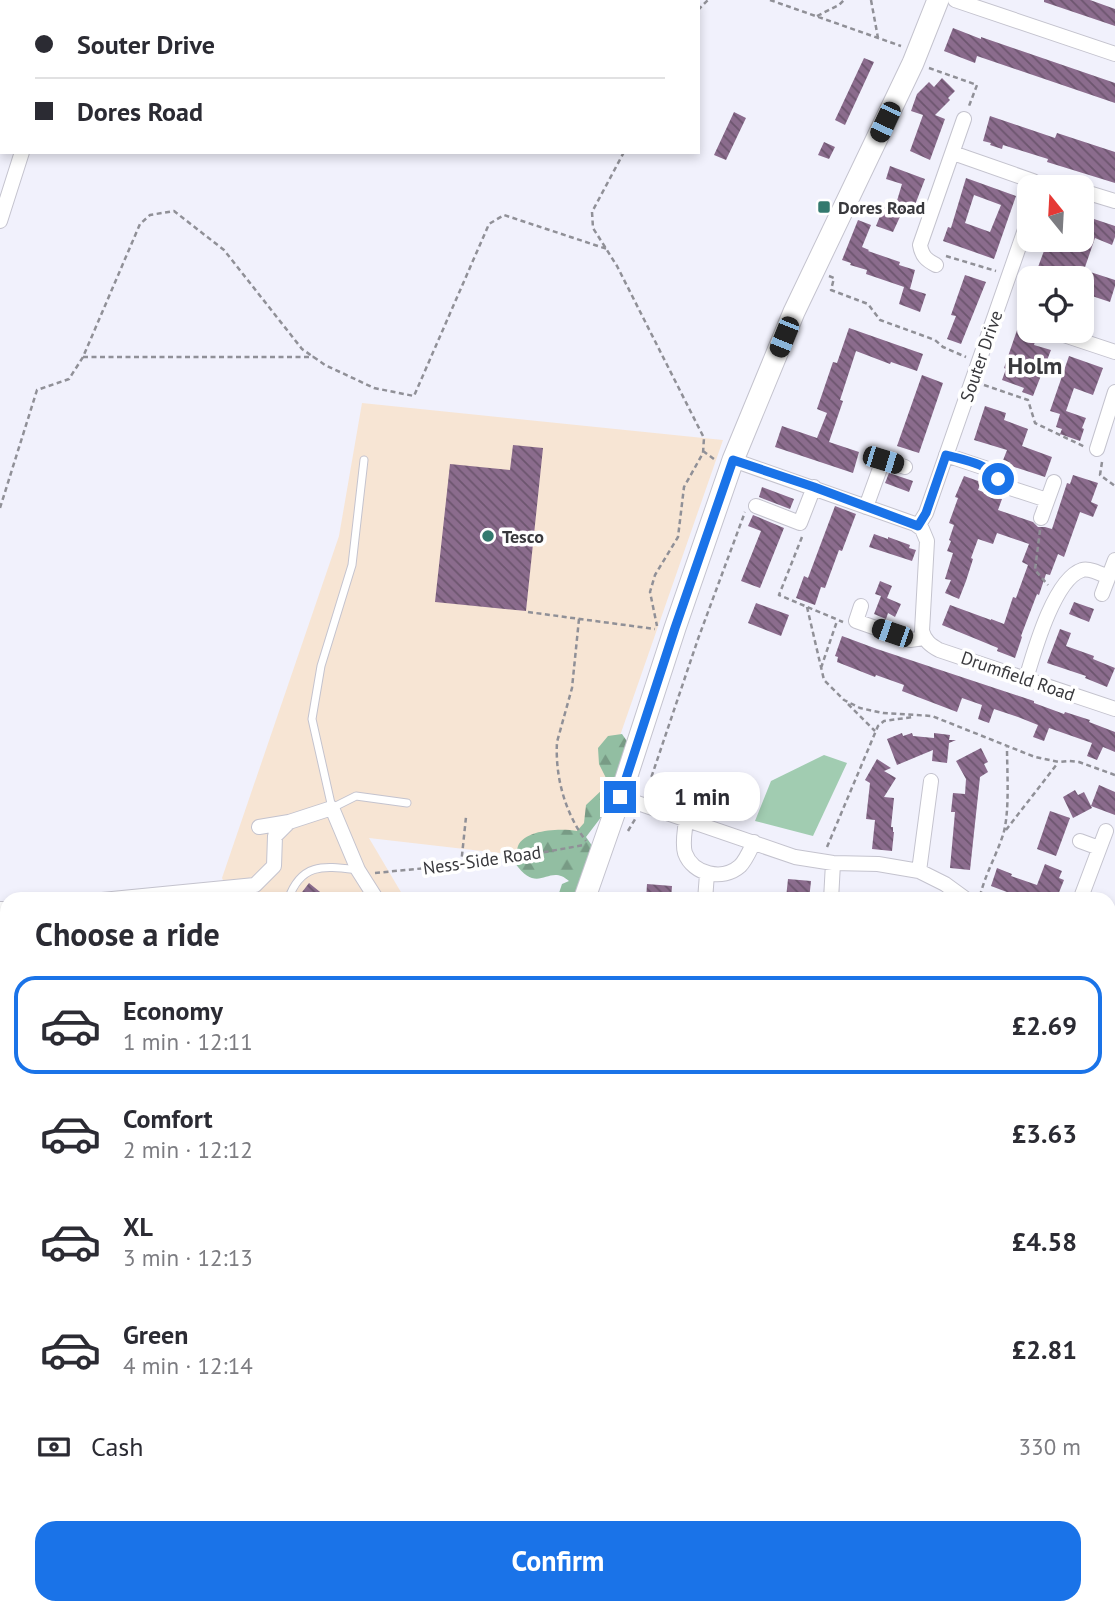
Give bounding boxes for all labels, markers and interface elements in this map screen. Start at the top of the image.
text: Souter Drive [77,28,215,61]
text: Dores Road [77,95,203,128]
car [867,99,904,145]
north arrow [1017,175,1094,252]
map controls [1017,175,1094,343]
place label: Dores Road [838,196,925,219]
marker: Dores Road [816,199,832,215]
button: locate [1017,266,1094,343]
street label: Souter Drive [955,307,1007,405]
car [767,314,802,360]
district label: Holm [1008,350,1062,381]
car [860,444,907,476]
route start [982,463,1014,495]
place label: Tesco [502,525,544,548]
marker: Tesco [480,528,496,544]
car [869,616,916,650]
street label: Drumfield Road [958,646,1078,706]
callout: 1 min [644,772,760,822]
route end [604,781,636,813]
text: 1 min [674,782,730,811]
street label: Ness-Side Road [421,840,543,880]
text: Choose a ride [35,913,220,955]
icon: car [39,994,102,1057]
text: Economy [123,994,223,1027]
text: £2.69 [1012,1009,1077,1042]
text: 1 min · 12:11 [123,1027,253,1056]
icon: car [39,1102,102,1165]
text: Comfort [123,1102,213,1135]
text: £3.63 [1012,1117,1077,1150]
text: 2 min · 12:12 [123,1135,253,1164]
icon: car [39,1210,102,1273]
text: XL [123,1210,153,1243]
text: £4.58 [1012,1225,1077,1258]
text: 3 min · 12:13 [123,1243,253,1272]
icon: car [39,1318,102,1381]
text: Green [123,1318,188,1351]
text: £2.81 [1012,1333,1077,1366]
text: 4 min · 12:14 [123,1351,253,1380]
icon: cash [35,1428,73,1466]
text: Cash [91,1430,143,1463]
text: 330 m [1019,1432,1081,1461]
button: Confirm [35,1521,1081,1601]

